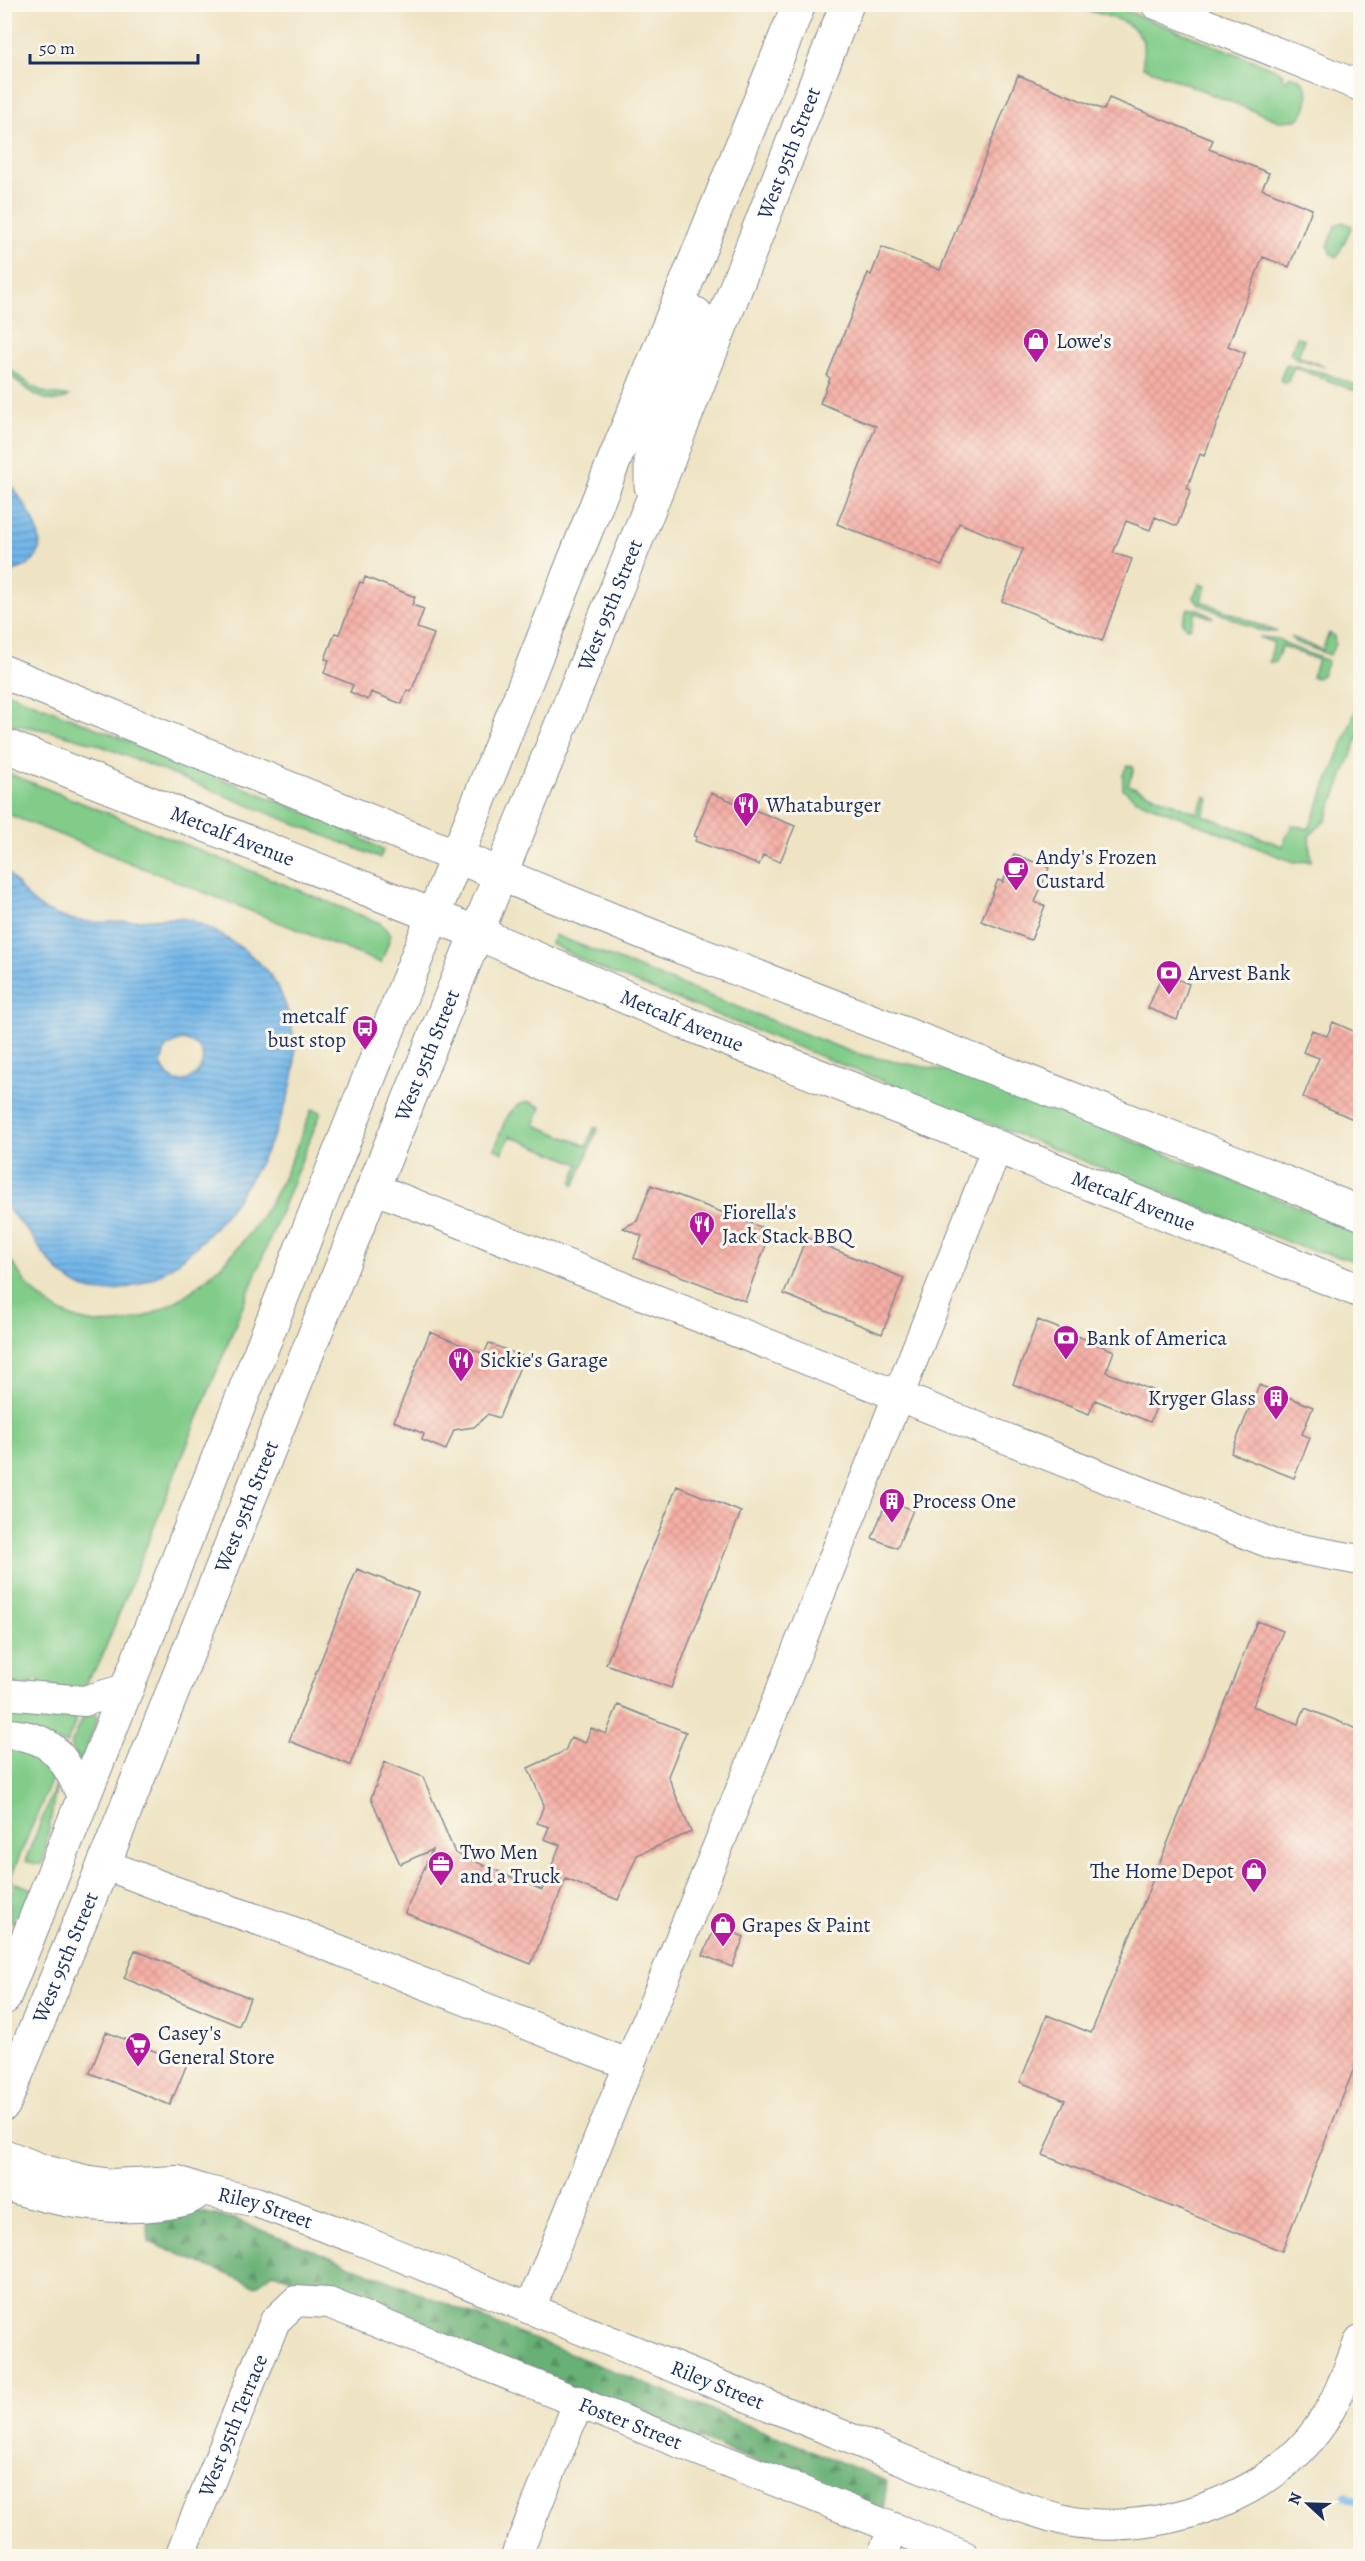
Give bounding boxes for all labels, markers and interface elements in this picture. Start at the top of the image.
scale bar [30,27,198,65]
text: 50 m [39,36,75,60]
street label: West 95th Street [750,83,827,224]
shop icon: Lowe's [1021,326,1051,364]
place label: Lowe's [1056,327,1112,355]
street label: West 95th Street [570,535,649,676]
restaurant icon: Whataburger [731,790,761,828]
place label: Whataburger [765,791,881,819]
street label: Metcalf Avenue [167,799,299,873]
place label: Andy's Frozen Custard [1035,843,1157,895]
cafe icon: Andy's Frozen Custard [1001,854,1031,892]
bank icon: Arvest Bank [1154,958,1184,996]
place label: Arvest Bank [1187,959,1291,987]
street label: Metcalf Avenue [616,982,748,1059]
street label: West 95th Street [387,985,466,1126]
place label: metcalf bust stop [268,1002,349,1054]
bus stop icon: metcalf bust stop [350,1013,380,1051]
street label: Metcalf Avenue [1067,1164,1199,1238]
place label: Fiorella's Jack Stack BBQ [722,1198,855,1250]
restaurant icon: Fiorella's Jack Stack BBQ [687,1209,717,1247]
bank icon: Bank of America [1051,1323,1081,1361]
place label: Bank of America [1086,1324,1227,1352]
restaurant icon: Sickie's Garage [446,1345,476,1383]
place label: Sickie's Garage [480,1346,608,1374]
building icon: Kryger Glass [1261,1383,1291,1421]
place label: Kryger Glass [1148,1384,1256,1412]
street label: West 95th Street [207,1436,285,1577]
building icon: Process One [877,1486,907,1524]
place label: Process One [912,1487,1016,1515]
place label: Two Men and a Truck [460,1838,561,1890]
office icon: Two Men and a Truck [426,1849,456,1887]
shop icon: The Home Depot [1239,1856,1269,1894]
place label: The Home Depot [1090,1857,1234,1885]
street label: West 95th Street [25,1887,105,2028]
shop icon: Grapes & Paint [708,1910,738,1948]
place label: Grapes & Paint [742,1911,871,1939]
place label: Casey's General Store [158,2019,275,2071]
supermarket icon: Casey's General Store [123,2030,153,2068]
street label: Riley Street [215,2180,317,2236]
street label: West 95th Terrace [191,2350,274,2502]
street label: Riley Street [667,2353,768,2416]
street label: Foster Street [575,2390,686,2456]
north arrow [1278,2474,1338,2534]
text: N [1283,2489,1308,2508]

